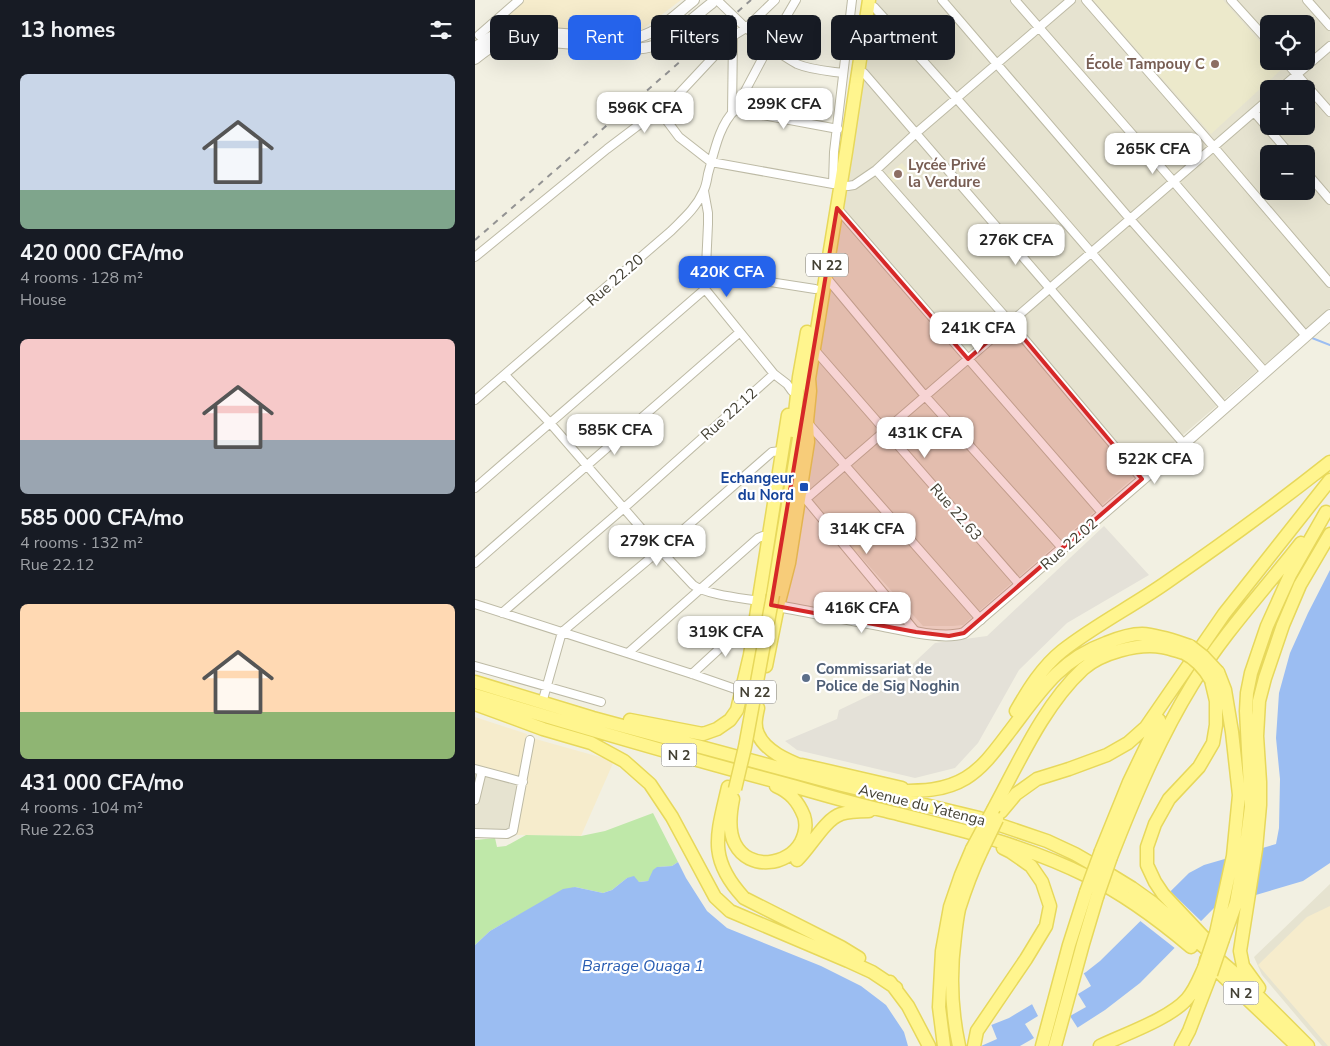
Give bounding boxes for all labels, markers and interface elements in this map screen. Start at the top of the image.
chip: Buy [490,15,558,60]
chip: Rent [568,15,641,60]
chip: Filters [651,15,737,60]
chip: New [747,15,821,60]
chip: Apartment [831,15,955,60]
map controls [1260,15,1315,200]
button: locate [1260,15,1315,70]
text: 13 homes [20,16,115,44]
icon: filters [427,16,455,44]
place label: École Tampouy C [1086,54,1205,74]
marker: École Tampouy C [1209,58,1221,70]
button: + [1260,80,1315,135]
pin: 299K CFA [732,88,836,130]
pin: 596K CFA [593,92,697,134]
text: 299K CFA [747,93,821,115]
text: 596K CFA [608,97,682,119]
icon: home [193,107,283,197]
pin: 265K CFA [1101,132,1205,175]
text: 265K CFA [1116,138,1190,160]
button: − [1260,145,1315,200]
place label: Lycée Privé la Verdure [908,155,986,192]
marker: Lycée Privé la Verdure [892,168,904,180]
pin: 276K CFA [964,224,1068,266]
text: 276K CFA [979,229,1053,251]
text: 420 000 CFA/mo [20,239,184,267]
street label: Rue 22.20 [582,250,648,310]
road number: N 22 [806,254,848,276]
pin: 420K CFA [675,256,779,298]
text: 420K CFA [690,261,764,283]
text: 4 rooms · 128 m² [20,267,143,289]
text: House [20,289,66,311]
pin: 241K CFA [926,312,1030,354]
text: 241K CFA [941,317,1015,339]
icon: home [193,372,283,462]
street label: Rue 22.12 [696,383,762,445]
pin: 585K CFA [563,414,667,456]
pin: 431K CFA [873,416,977,459]
text: 585K CFA [578,419,652,441]
text: 431K CFA [888,422,962,444]
pin: 522K CFA [1103,442,1207,485]
text: 522K CFA [1118,448,1192,470]
place label: Echangeur du Nord [720,468,794,505]
street label: Rue 22.63 [926,479,986,545]
marker: Echangeur du Nord [798,481,810,493]
text: 585 000 CFA/mo [20,504,184,532]
pin: 314K CFA [815,512,919,555]
street label: Rue 22.02 [1036,514,1102,574]
text: 314K CFA [830,518,904,540]
pin: 279K CFA [605,524,709,567]
text: 279K CFA [620,530,694,552]
text: 4 rooms · 132 m² [20,532,143,554]
text: Rue 22.12 [20,554,94,576]
pin: 416K CFA [810,592,914,634]
text: 416K CFA [825,597,899,619]
pin: 319K CFA [674,616,778,658]
text: 319K CFA [689,621,763,643]
icon: home [193,637,283,727]
place label: Commissariat de Police de Sig Noghin [816,659,960,696]
marker: Commissariat de Police de Sig Noghin [800,672,812,684]
road number: N 22 [734,680,776,704]
road number: N 2 [661,744,697,766]
text: 431 000 CFA/mo [20,769,184,797]
street label: Avenue du Yatenga [856,780,988,830]
text: 4 rooms · 104 m² [20,797,143,819]
text: Rue 22.63 [20,819,94,841]
water label: Barrage Ouaga 1 [582,955,704,977]
road number: N 2 [1223,981,1259,1004]

